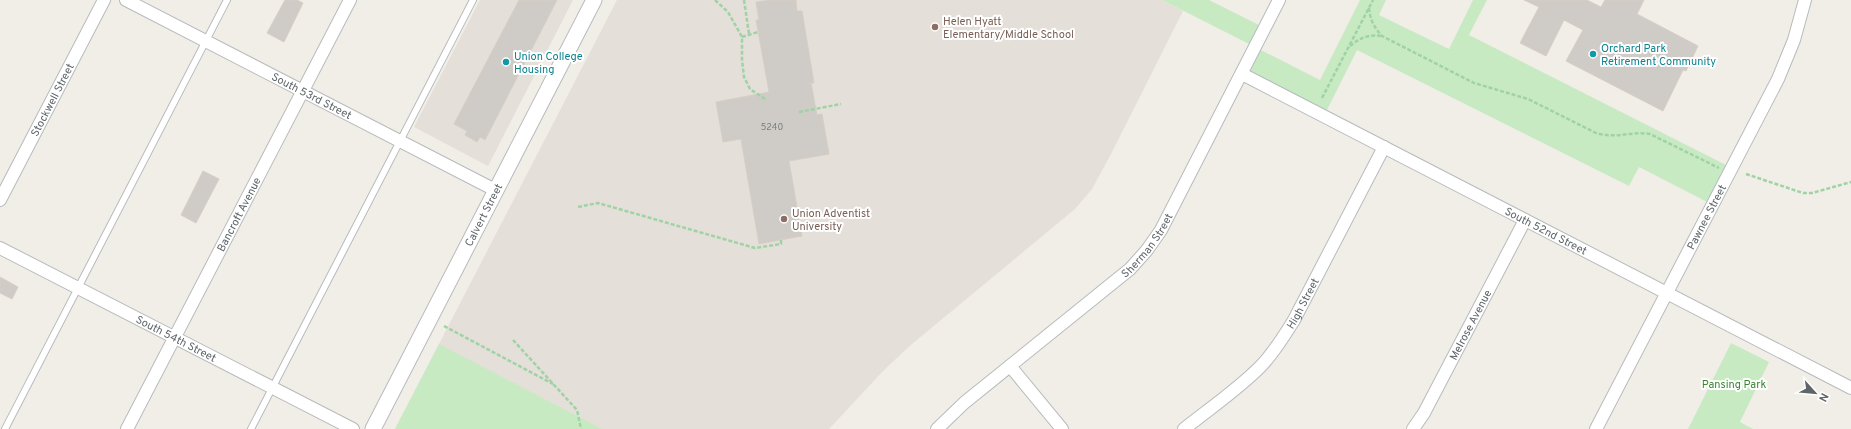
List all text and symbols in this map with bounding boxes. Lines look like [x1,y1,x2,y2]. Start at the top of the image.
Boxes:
place label: Helen Hyatt Elementary/Middle School [943,15,1074,42]
marker: Helen Hyatt Elementary/Middle School [930,22,940,32]
place label: Orchard Park Retirement Community [1601,42,1716,69]
marker: Orchard Park Retirement Community [1588,49,1598,59]
place label: Union College Housing [514,50,583,77]
marker: Union College Housing [501,57,511,67]
street label: Stockwell Street [28,61,78,139]
street label: South 53rd Street [269,70,354,123]
house number: 5240 [761,122,783,133]
street label: Bancroft Avenue [214,175,265,254]
street label: Calvert Street [462,181,506,249]
street label: Pawnee Street [1684,182,1730,252]
street label: South 52nd Street [1502,205,1589,259]
place label: Union Adventist University [792,207,870,234]
street label: Sherman Street [1119,211,1176,281]
marker: Union Adventist University [779,214,789,224]
street label: High Street [1284,276,1323,332]
street label: Melrose Avenue [1447,288,1495,363]
street label: South 54th Street [133,313,218,366]
north arrow [1795,373,1835,413]
park label: Pansing Park [1702,378,1766,392]
text: N [1815,390,1831,404]

